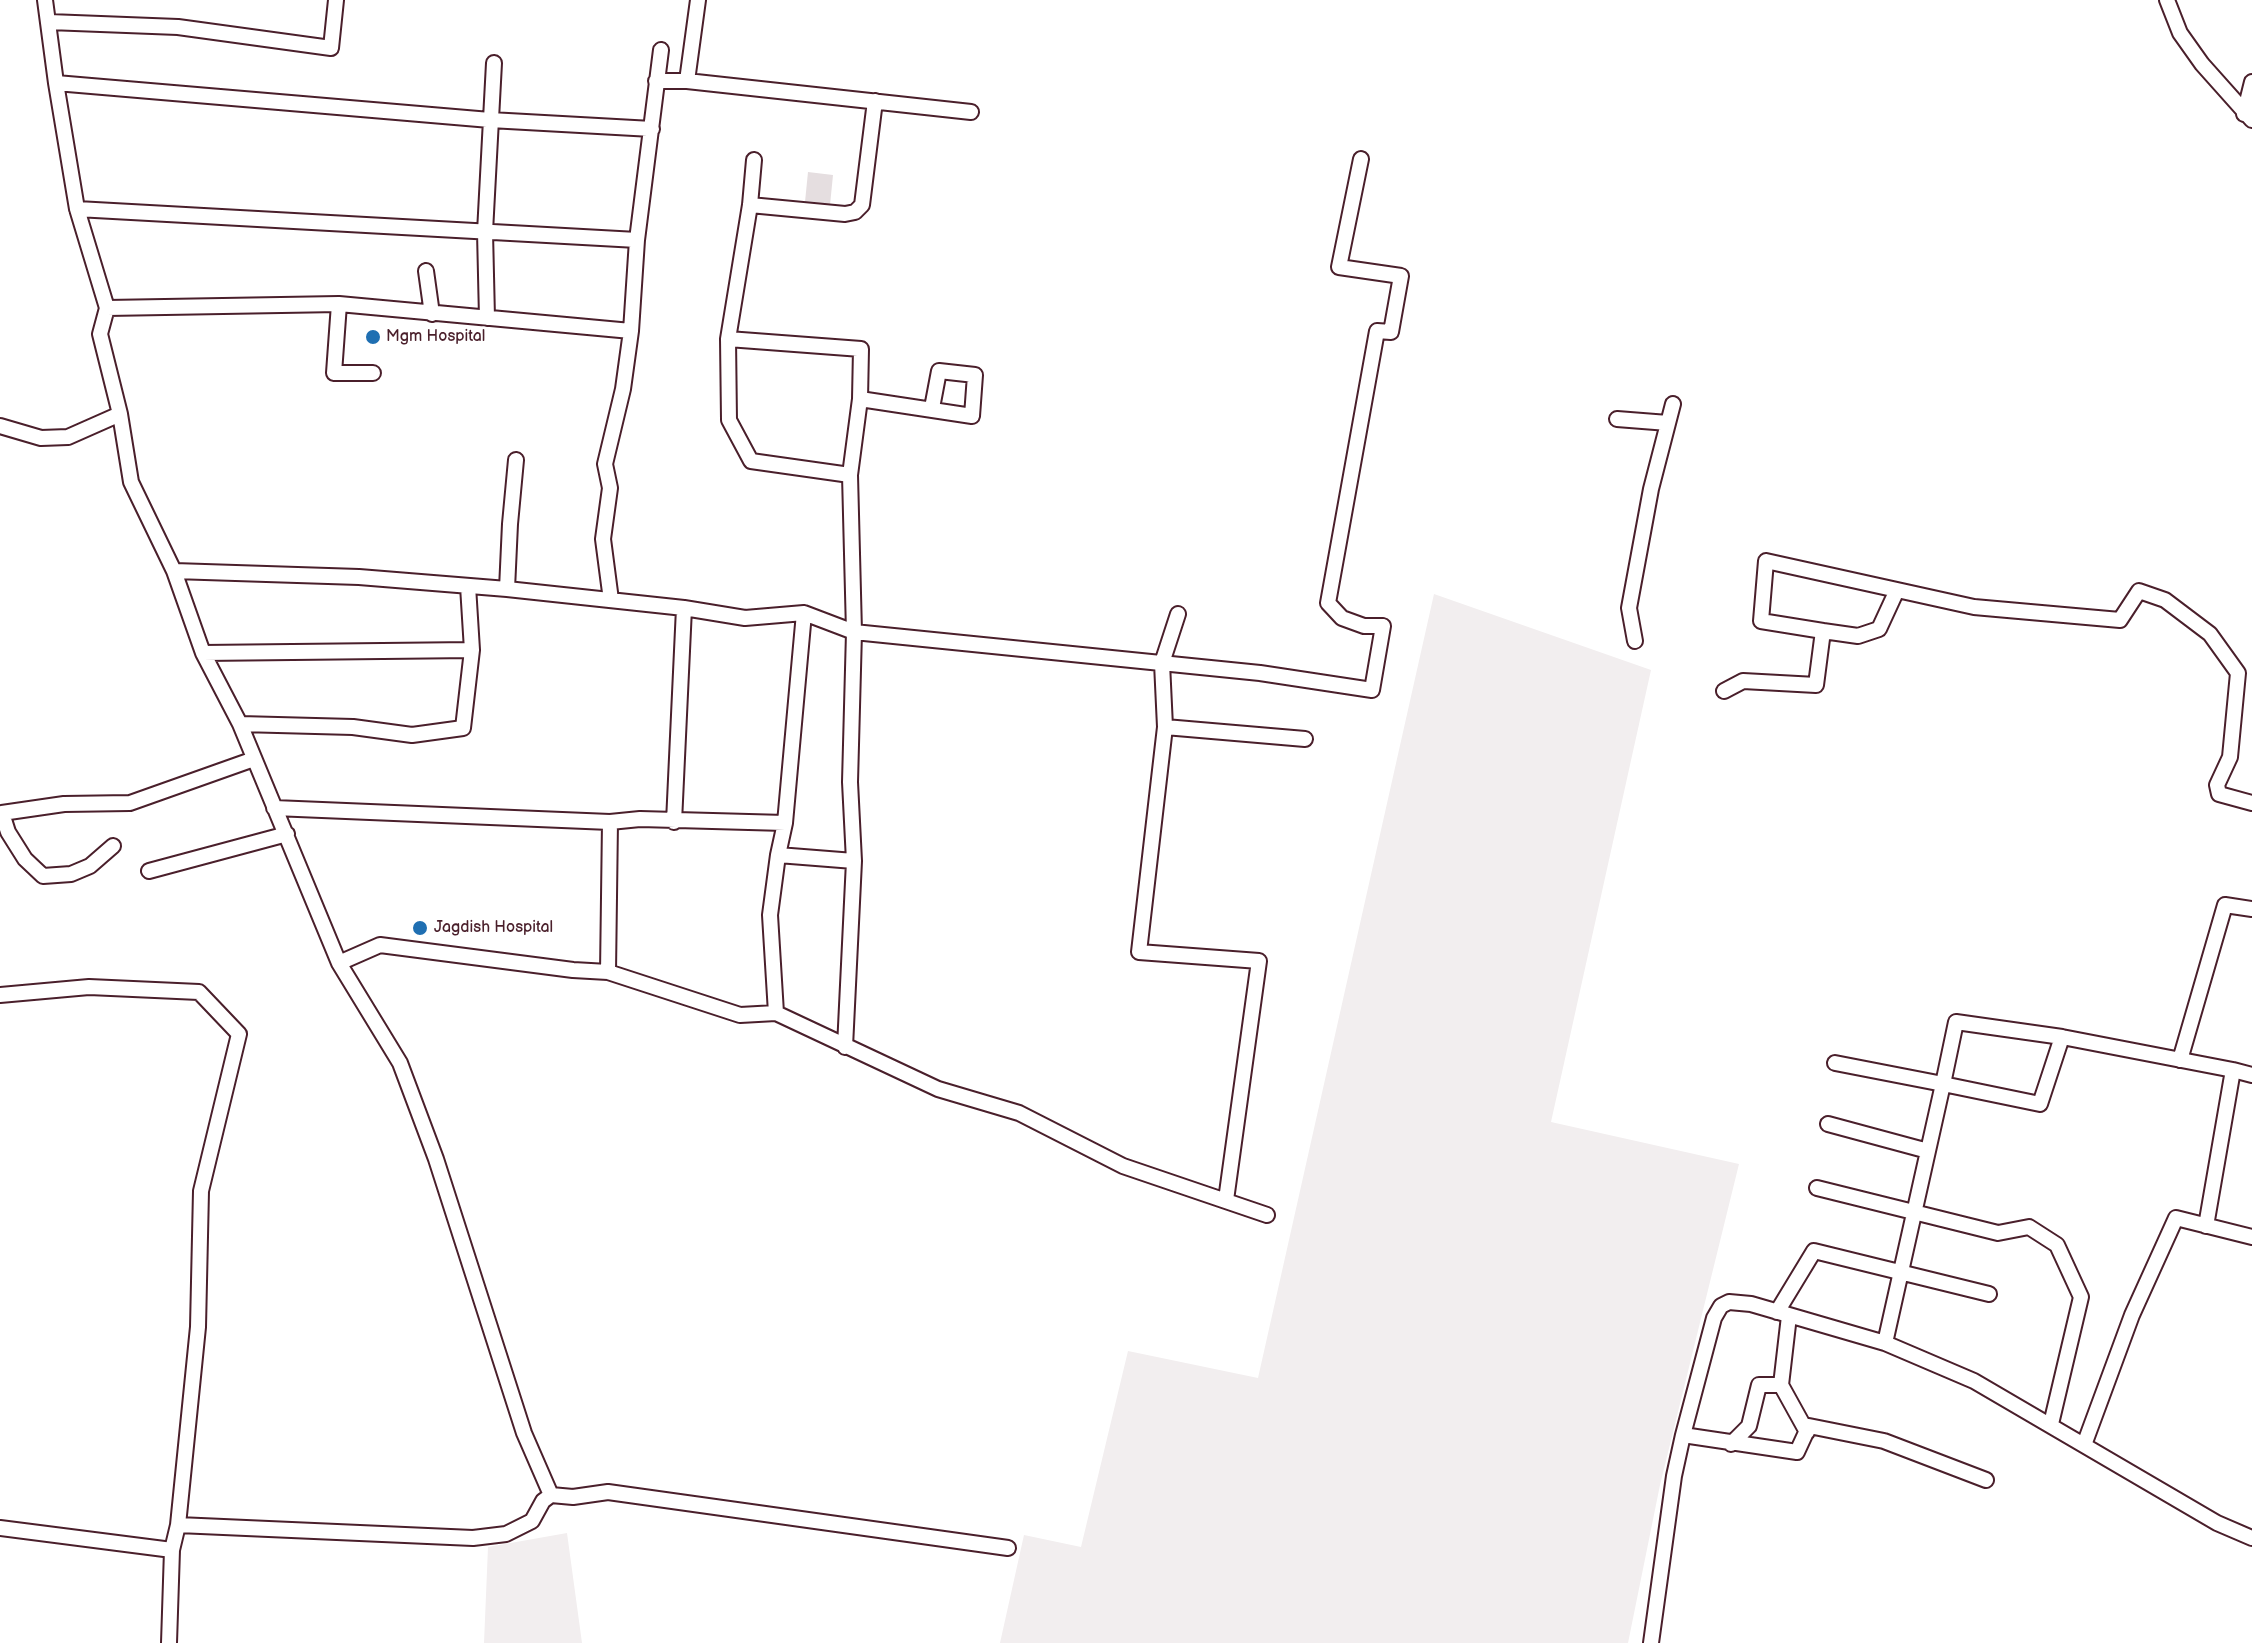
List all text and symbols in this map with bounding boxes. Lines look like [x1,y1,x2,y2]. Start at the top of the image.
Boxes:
place label: Mgm Hospital [386,327,485,347]
marker: Mgm Hospital [364,328,382,346]
place label: Jagdish Hospital [434,918,553,938]
marker: Jagdish Hospital [411,919,429,937]

